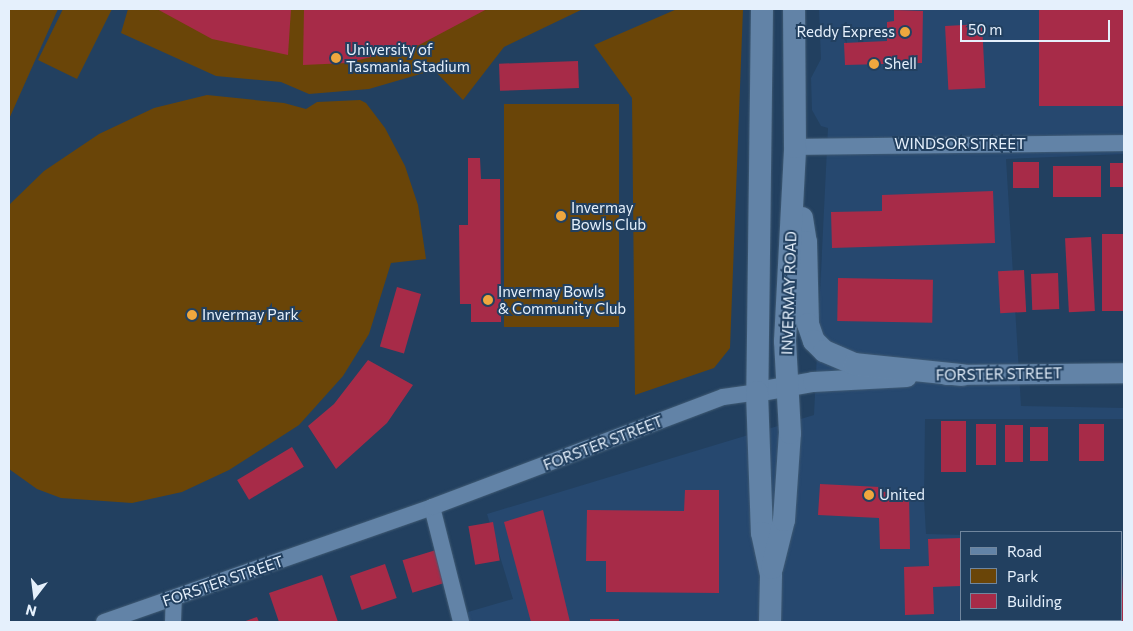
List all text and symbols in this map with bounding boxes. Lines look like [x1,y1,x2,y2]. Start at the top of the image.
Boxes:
scale bar [963,10,1113,42]
text: 50 m [968,20,1002,38]
place label: Reddy Express [797,23,895,41]
marker: Reddy Express [899,26,911,38]
place label: University of Tasmania Stadium [346,40,470,75]
marker: University of Tasmania Stadium [330,52,342,64]
place label: Shell [884,55,917,73]
marker: Shell [868,58,880,70]
street label: WINDSOR STREET [894,135,1026,153]
place label: Invermay Bowls Club [571,198,646,233]
marker: Invermay Bowls Club [555,210,567,222]
street label: INVERMAY ROAD [778,231,800,355]
place label: Invermay Bowls & Community Club [498,282,626,317]
marker: Invermay Bowls & Community Club [482,294,494,306]
place label: Invermay Park [202,306,299,324]
marker: Invermay Park [186,309,198,321]
street label: FORSTER STREET [936,364,1062,384]
street label: FORSTER STREET [541,412,665,474]
place label: United [879,486,925,504]
marker: United [863,489,875,501]
legend [960,531,1123,621]
text: Road [1007,542,1042,560]
street label: FORSTER STREET [160,552,286,610]
text: Park [1007,567,1038,585]
north arrow [10,571,60,621]
text: Building [1007,592,1062,610]
text: N [24,601,38,621]

